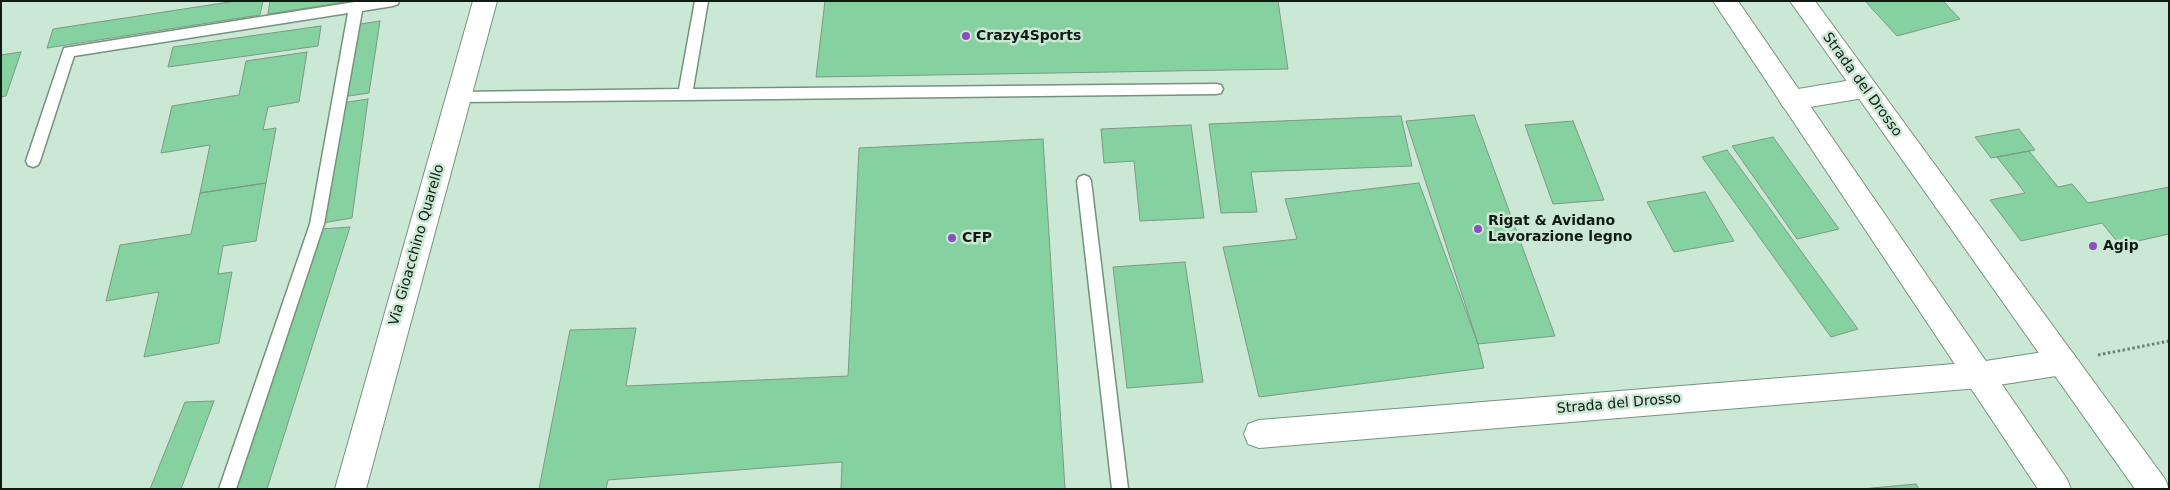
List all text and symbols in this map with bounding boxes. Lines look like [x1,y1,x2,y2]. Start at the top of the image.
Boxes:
place label: Crazy4Sports [976,28,1081,44]
marker: Crazy4Sports [960,30,972,42]
street label: Strada del Drosso [1819,30,1905,140]
street label: Via Gioacchino Quarello [386,162,448,328]
place label: Rigat & Avidano Lavorazione legno [1488,213,1632,246]
marker: Rigat & Avidano Lavorazione legno [1472,223,1484,235]
place label: CFP [962,230,992,246]
marker: CFP [946,232,958,244]
place label: Agip [2103,238,2139,254]
marker: Agip [2087,240,2099,252]
street label: Strada del Drosso [1556,390,1682,418]

